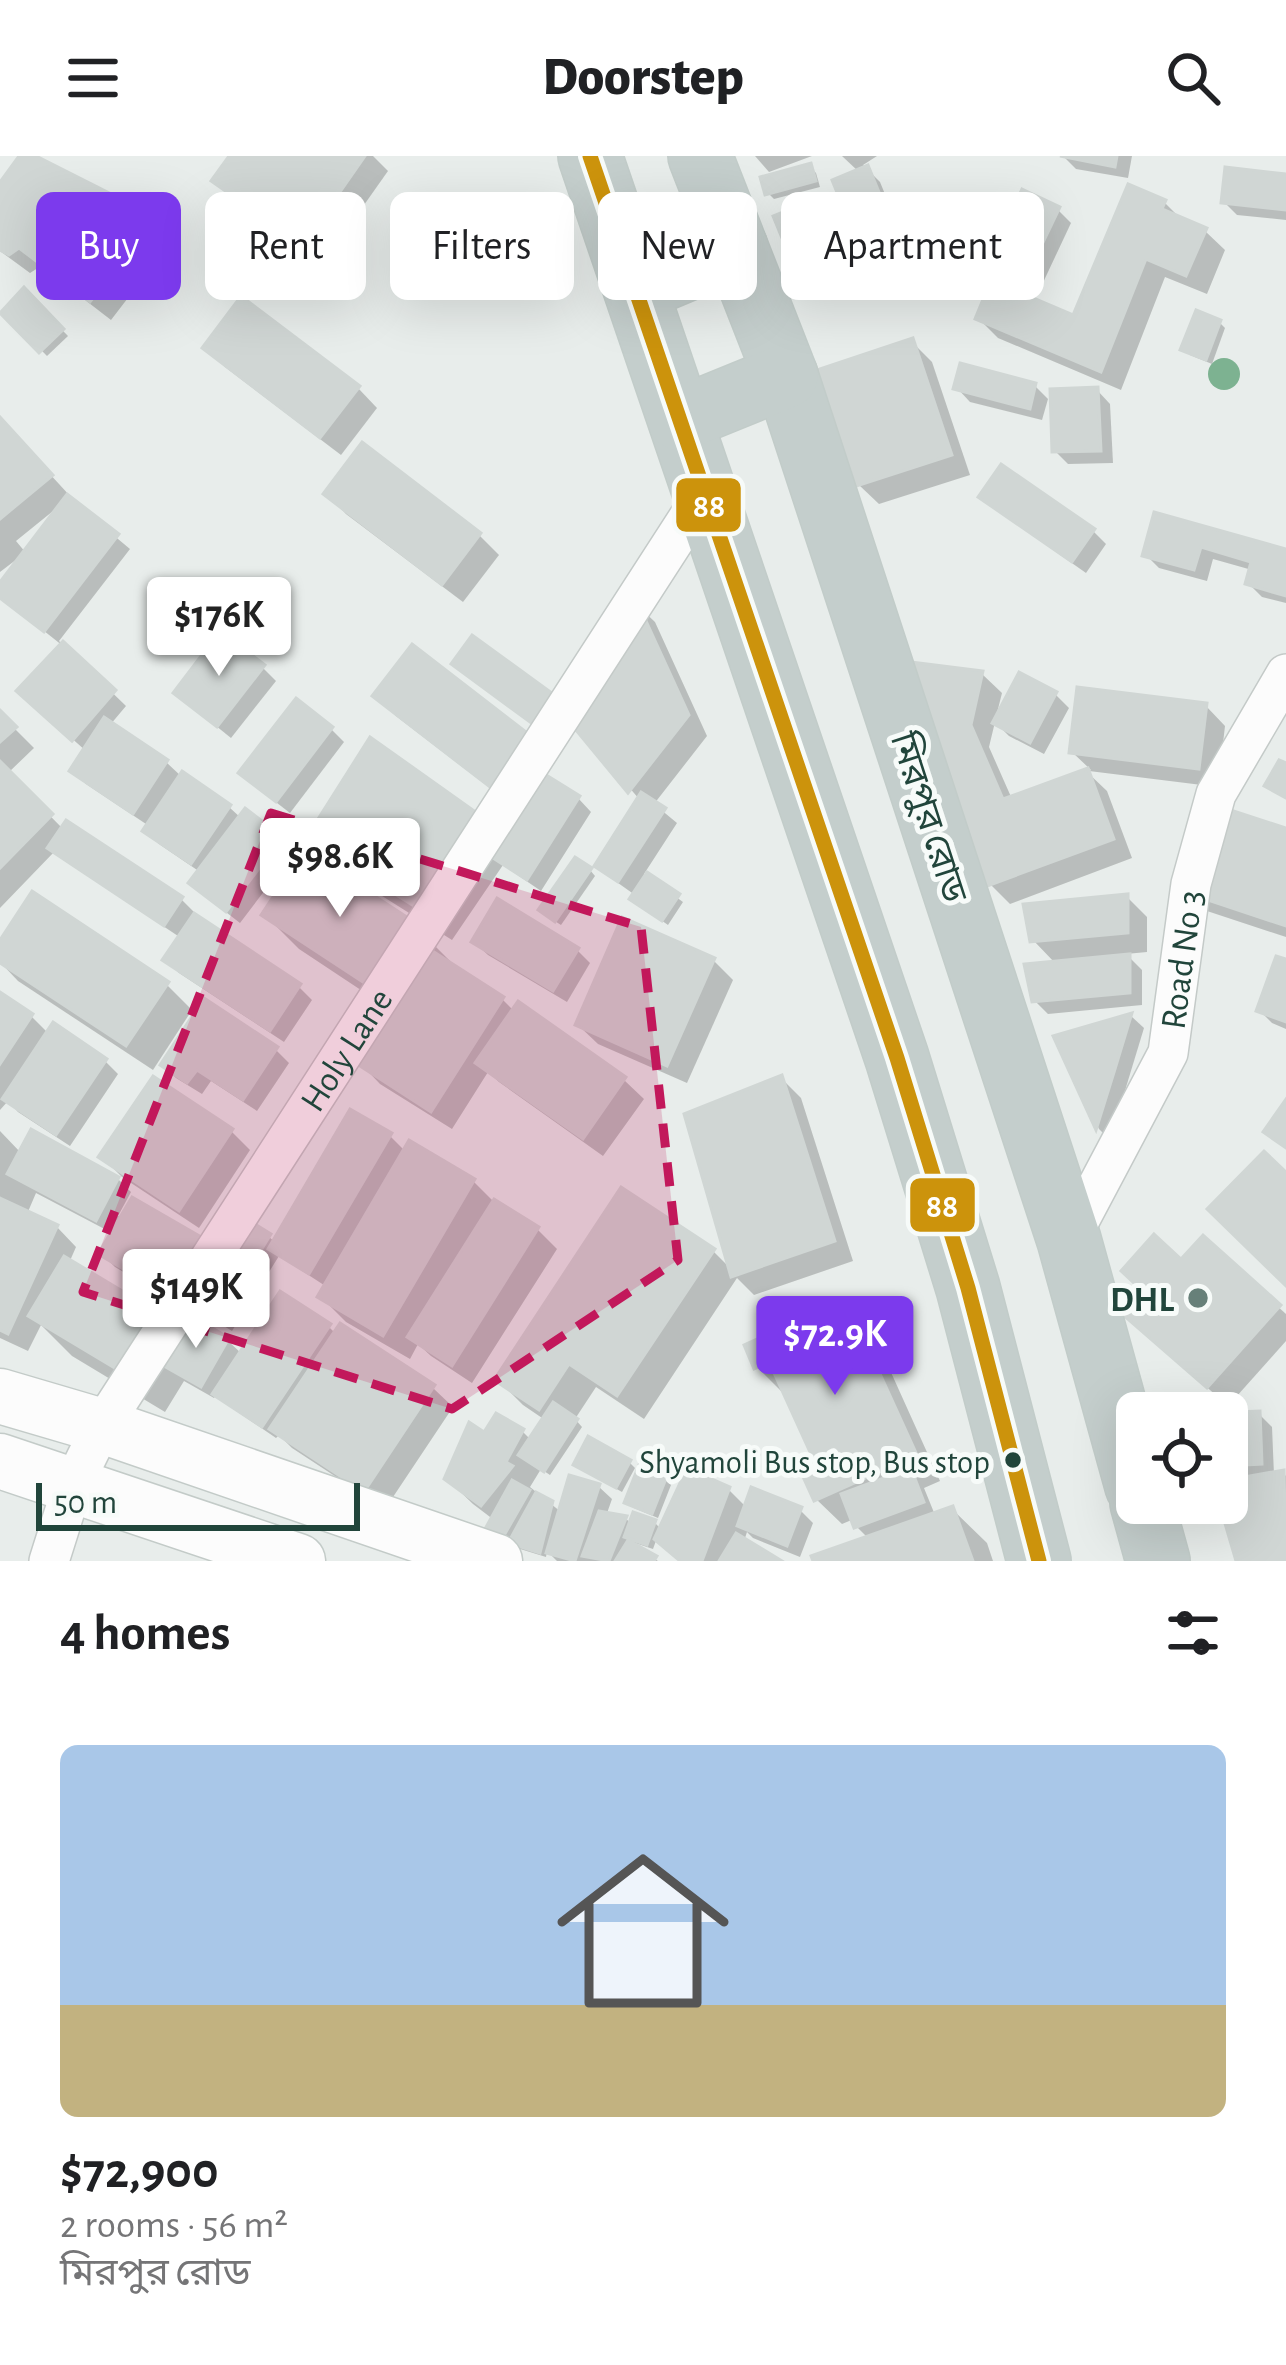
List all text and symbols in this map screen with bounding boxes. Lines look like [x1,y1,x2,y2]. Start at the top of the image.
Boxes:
icon: menu [60,45,126,111]
icon: search [1160,45,1226,111]
text: Doorstep [542,51,744,105]
chip: Buy [36,192,181,300]
chip: Rent [205,192,366,300]
chip: Filters [390,192,574,300]
chip: New [598,192,757,300]
chip: Apartment [781,192,1044,300]
line badge: 88 [674,476,743,534]
text: 88 [693,491,725,524]
pin: $176K [135,577,303,679]
text: $176K [174,596,264,635]
street label: মিরপুর রোড [882,726,977,908]
pin: $98.6K [242,818,438,920]
text: $98.6K [287,837,393,876]
street label: Road No 3 [1155,888,1210,1031]
street label: Holy Lane [294,982,400,1118]
line badge: 88 [908,1176,977,1234]
text: 88 [926,1191,958,1224]
pin: $149K [112,1249,280,1351]
text: $149K [150,1268,242,1307]
place label: DHL [1110,1282,1174,1318]
marker: DHL [1185,1285,1211,1311]
pin: $72.9K [737,1296,933,1398]
text: $72.9K [783,1315,887,1354]
map controls [1116,1392,1248,1524]
button: locate [1116,1392,1248,1524]
place label: Shyamoli Bus stop, Bus stop [639,1447,990,1480]
marker: Shyamoli Bus stop, Bus stop [1002,1449,1024,1471]
scale bar [36,1477,360,1530]
text: 50 m [54,1487,117,1520]
icon: filters [1160,1600,1226,1666]
text: 4 homes [60,1608,230,1659]
icon: home [535,1823,751,2039]
text: $72,900 [60,2146,218,2197]
text: 2 rooms · 56 m² [60,2206,288,2245]
text: মিরপুর রোড [60,2254,251,2293]

